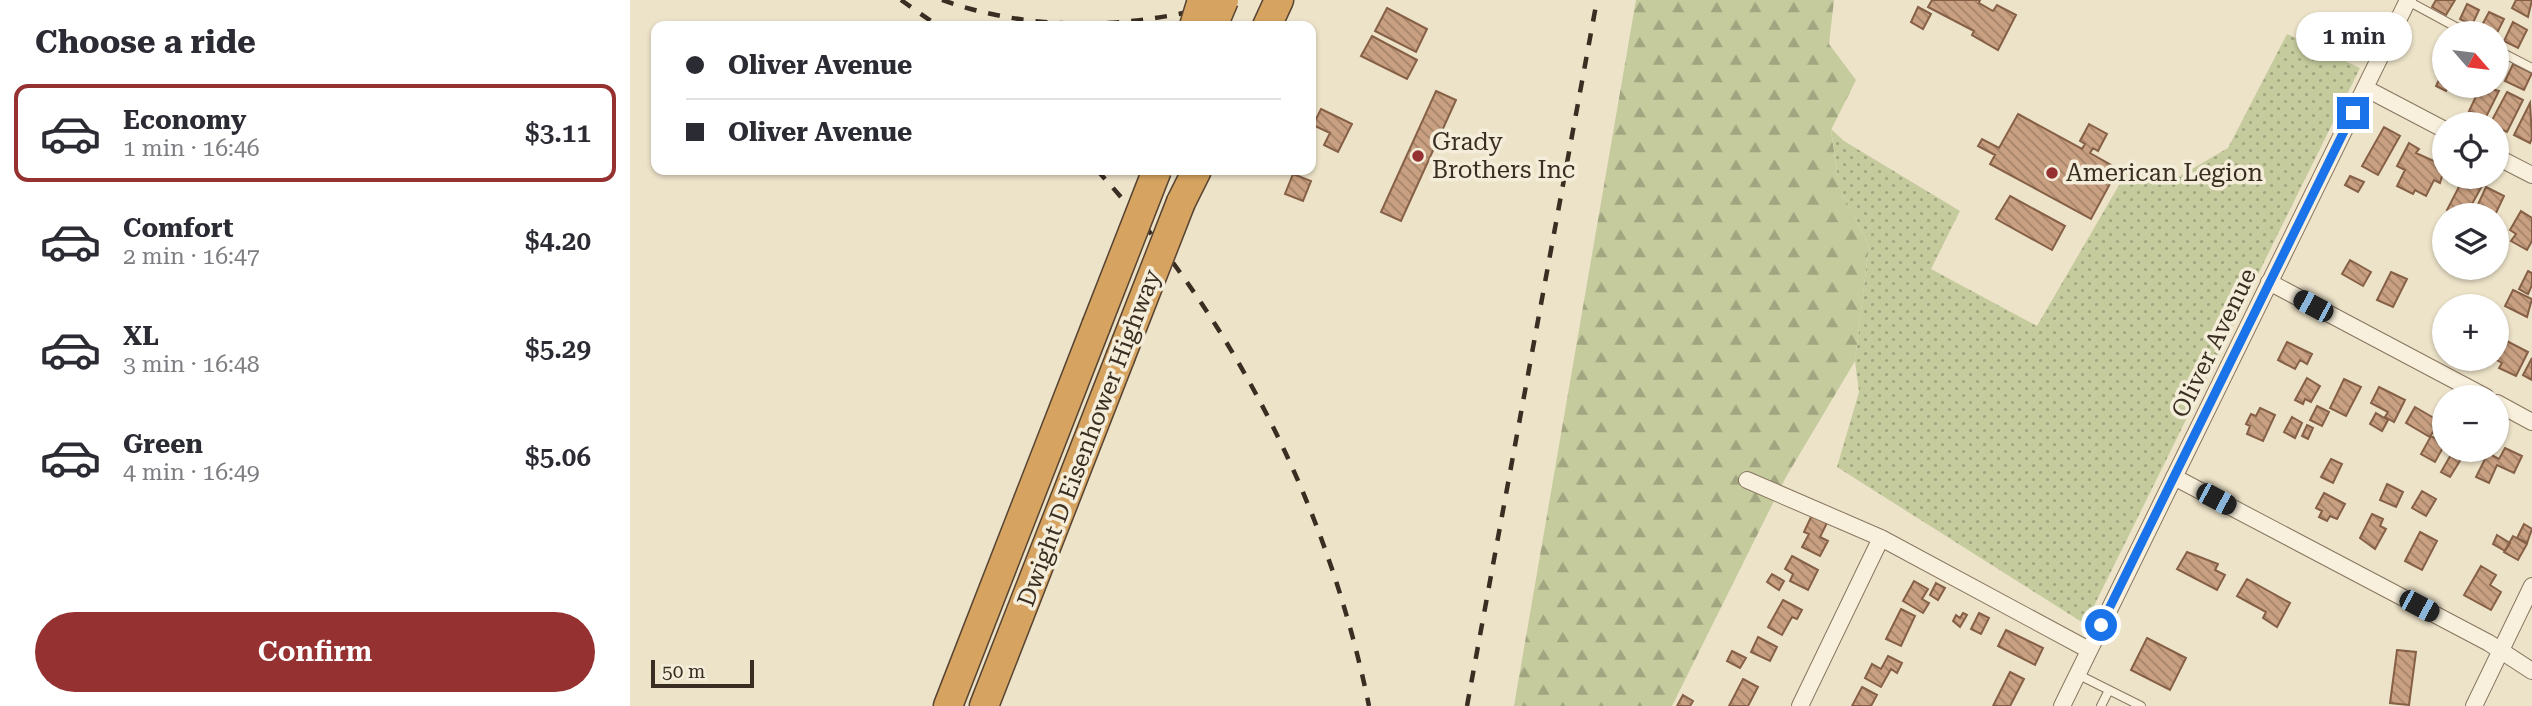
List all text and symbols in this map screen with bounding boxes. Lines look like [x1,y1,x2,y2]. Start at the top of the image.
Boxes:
callout: 1 min [2295,11,2411,60]
north arrow [2432,21,2510,98]
map controls [2432,21,2509,462]
text: Choose a ride [35,23,256,61]
text: 1 min [2322,23,2386,50]
text: Oliver Avenue [728,50,912,80]
route end [2337,97,2369,129]
icon: car [39,102,102,165]
text: Economy [123,105,246,135]
button: locate [2432,112,2509,189]
text: Oliver Avenue [728,117,912,147]
text: $3.11 [525,118,591,148]
place label: Grady Brothers Inc [1432,128,1575,184]
text: 1 min · 16:46 [123,135,260,162]
marker: Grady Brothers Inc [1410,148,1426,164]
place label: American Legion [2066,159,2263,187]
marker: American Legion [2044,165,2060,181]
button: layers [2432,203,2509,280]
icon: car [39,210,102,273]
text: Comfort [123,213,233,243]
text: $4.20 [525,226,591,256]
text: 2 min · 16:47 [123,243,260,270]
street label: Oliver Avenue [2166,264,2262,422]
street label: Dwight D Eisenhower Highway [1012,265,1167,610]
car [2290,287,2337,325]
button: + [2432,294,2509,371]
icon: car [39,318,102,381]
text: XL [123,321,159,351]
text: $5.29 [525,334,591,364]
text: 3 min · 16:48 [123,351,260,378]
button: − [2432,385,2509,462]
icon: car [39,426,102,489]
text: Green [123,429,203,459]
text: $5.06 [525,442,591,472]
text: 4 min · 16:49 [123,459,260,486]
car [2193,480,2240,518]
car [2396,587,2443,625]
route start [2085,609,2117,641]
button: Confirm [35,612,595,692]
scale bar [651,657,754,689]
text: 50 m [662,660,705,683]

